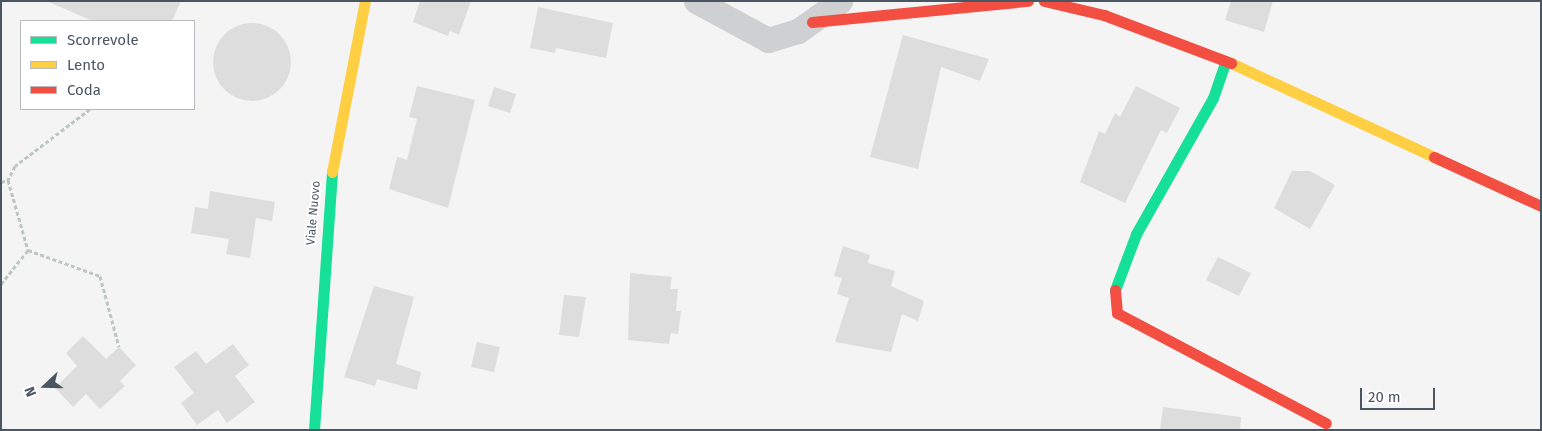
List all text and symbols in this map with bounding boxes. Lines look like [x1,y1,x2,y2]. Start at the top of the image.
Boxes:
legend [20,20,195,110]
text: Scorrevole [67,31,139,49]
text: Lento [67,56,105,74]
text: Coda [67,81,101,99]
street label: Viale Nuovo [304,180,324,246]
north arrow [20,361,70,411]
scale bar [1362,378,1437,410]
text: N [21,384,40,399]
text: 20 m [1368,388,1401,406]

